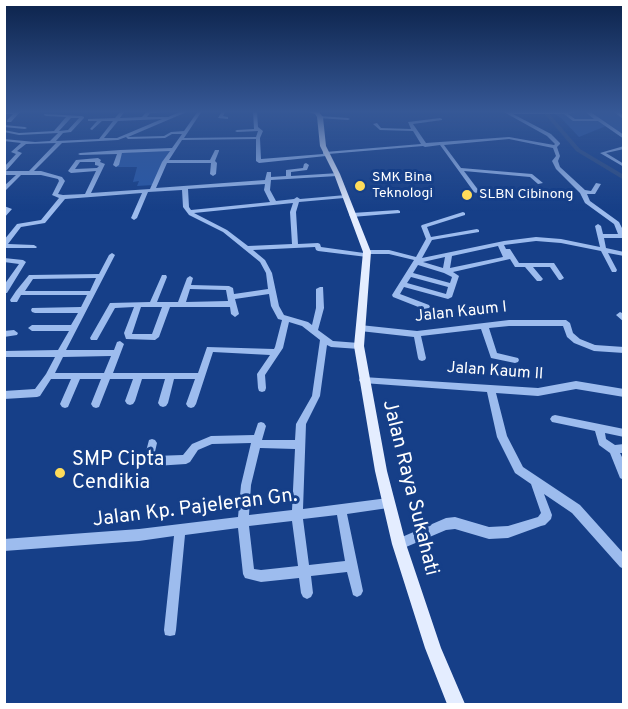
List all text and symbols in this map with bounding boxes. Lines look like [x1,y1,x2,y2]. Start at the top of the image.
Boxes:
place label: SMK Bina Teknologi [372,170,433,202]
marker: SMK Bina Teknologi [353,179,367,193]
place label: SLBN Cibinong [479,187,573,203]
marker: SLBN Cibinong [460,188,474,202]
street label: Jalan Kaum I [414,299,508,327]
street label: Jalan Kaum II [446,359,544,385]
street label: Jalan Raya Sukahati [376,398,442,578]
place label: SMP Cipta Cendikia [72,449,164,496]
marker: SMP Cipta Cendikia [53,466,67,480]
street label: Jalan Kp. Pajeleran Gn. [91,485,299,533]

